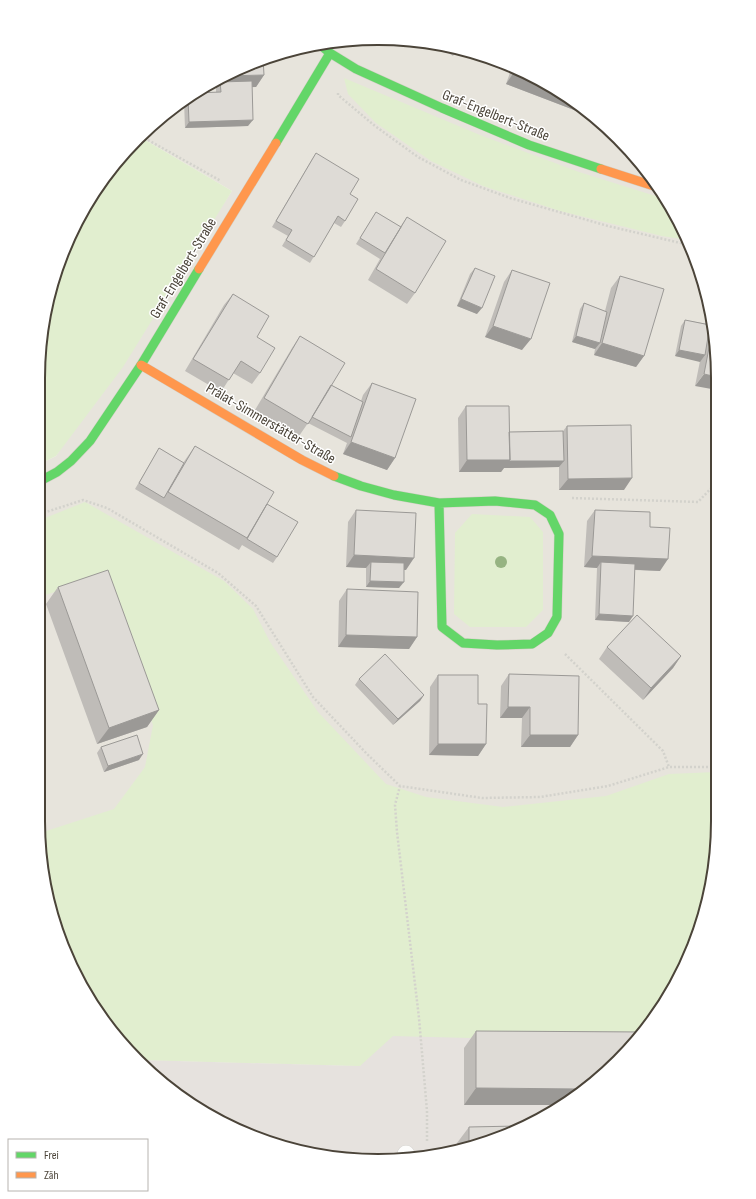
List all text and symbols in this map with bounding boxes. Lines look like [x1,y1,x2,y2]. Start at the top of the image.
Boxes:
street label: Graf-Engelbert-Straße [439,85,552,146]
street label: Graf-Engelbert-Straße [146,214,221,322]
street label: Prälat-Simmerstätter-Straße [202,379,339,468]
legend [8,1139,148,1191]
text: Frei [44,1148,59,1163]
text: Zäh [44,1168,59,1183]

